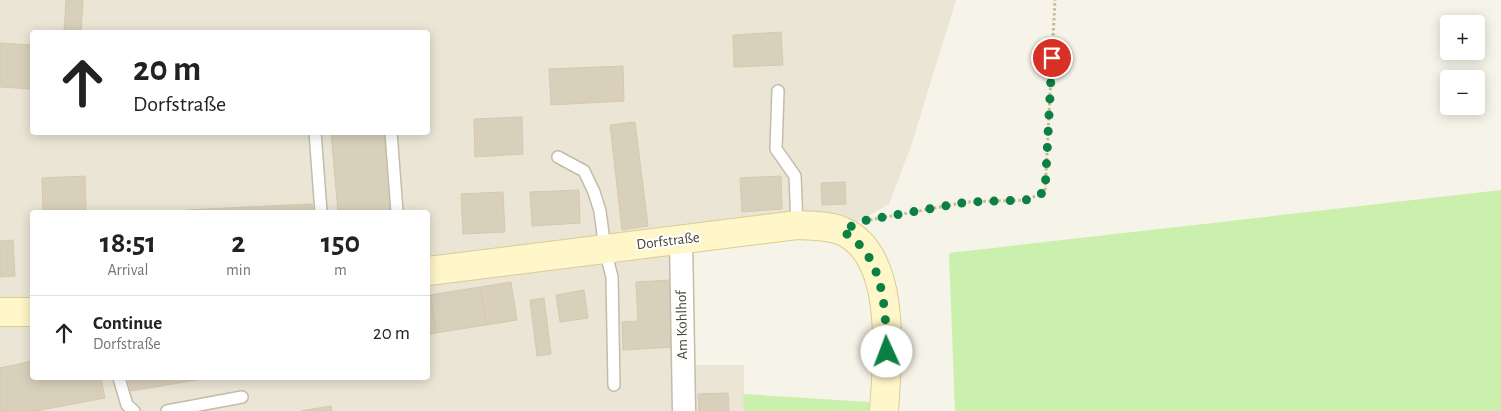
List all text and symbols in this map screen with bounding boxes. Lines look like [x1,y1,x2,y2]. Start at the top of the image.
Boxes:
map controls [1440,15,1485,115]
button: + [1440,15,1485,60]
pin [1031,37,1073,79]
icon: arrive [1038,44,1066,72]
icon: ahead [50,50,115,115]
text: 20 m [133,52,201,87]
button: − [1440,70,1485,115]
text: Dorfstraße [133,93,226,115]
text: 18:51 [100,228,156,258]
text: 2 [231,228,245,258]
text: 150 [321,228,360,258]
street label: Dorfstraße [636,230,701,252]
text: Arrival [107,262,149,278]
text: min [226,262,251,278]
text: m [334,262,347,278]
street label: Am Kohlhof [674,289,690,360]
text: Continue [93,314,162,333]
icon: ahead [50,319,78,347]
text: 20 m [373,324,410,343]
position arrow [860,325,912,377]
text: Dorfstraße [93,336,161,352]

